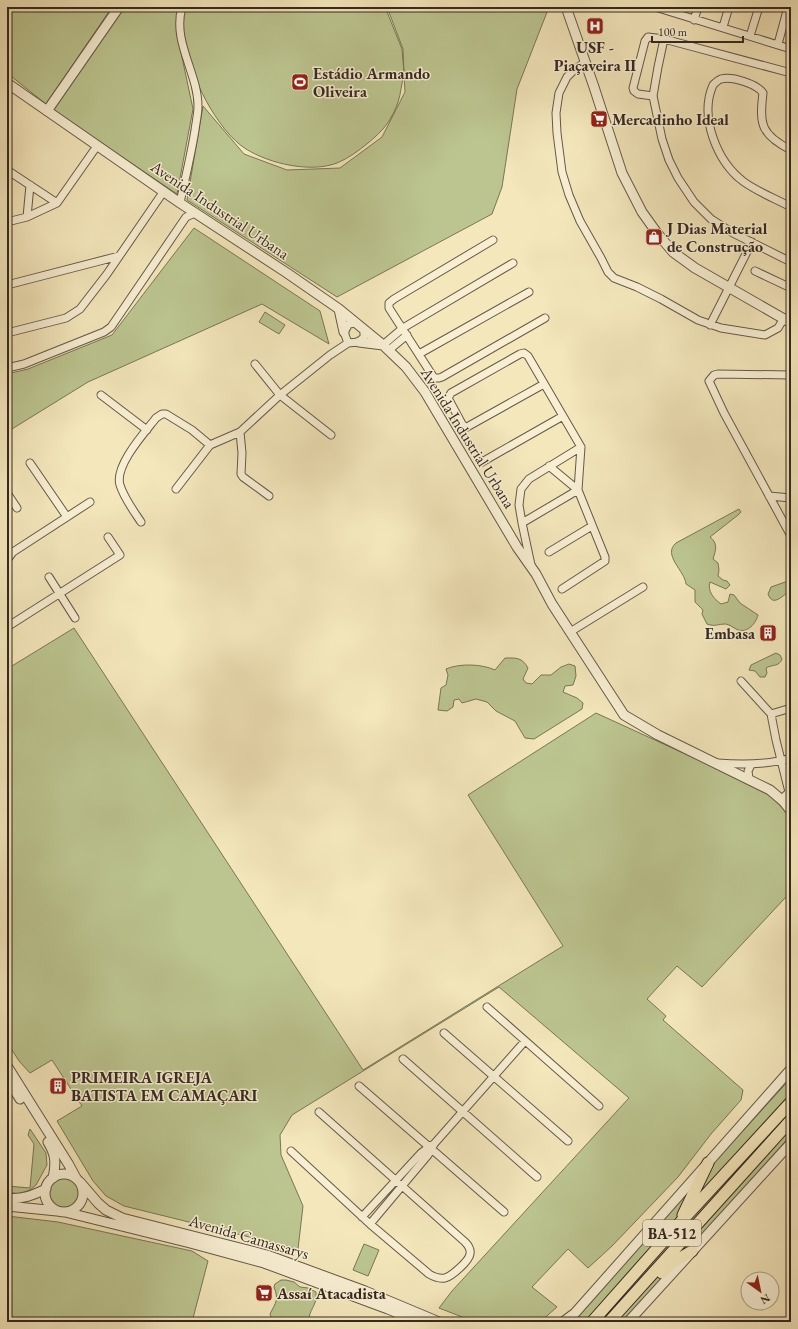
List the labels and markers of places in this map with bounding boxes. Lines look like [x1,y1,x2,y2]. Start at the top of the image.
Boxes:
hospital icon: USF - Piaçaveira II [585,16,605,36]
place label: USF - Piaçaveira II [554,37,636,76]
place label: Estádio Armando Oliveira [313,63,430,102]
sports icon: Estádio Armando Oliveira [290,72,310,92]
supermarket icon: Mercadinho Ideal [589,109,609,129]
place label: Mercadinho Ideal [612,109,729,130]
place label: J Dias Material de Construção [665,218,768,257]
shop icon: J Dias Material de Construção [644,227,664,247]
place label: Embasa [705,623,756,644]
building icon: Embasa [758,623,778,643]
place label: PRIMEIRA IGREJA BATISTA EM CAMAÇARI [71,1067,258,1106]
building icon: PRIMEIRA IGREJA BATISTA EM CAMAÇARI [48,1076,68,1096]
supermarket icon: Assaí Atacadista [254,1283,274,1303]
place label: Assaí Atacadista [276,1283,387,1304]

